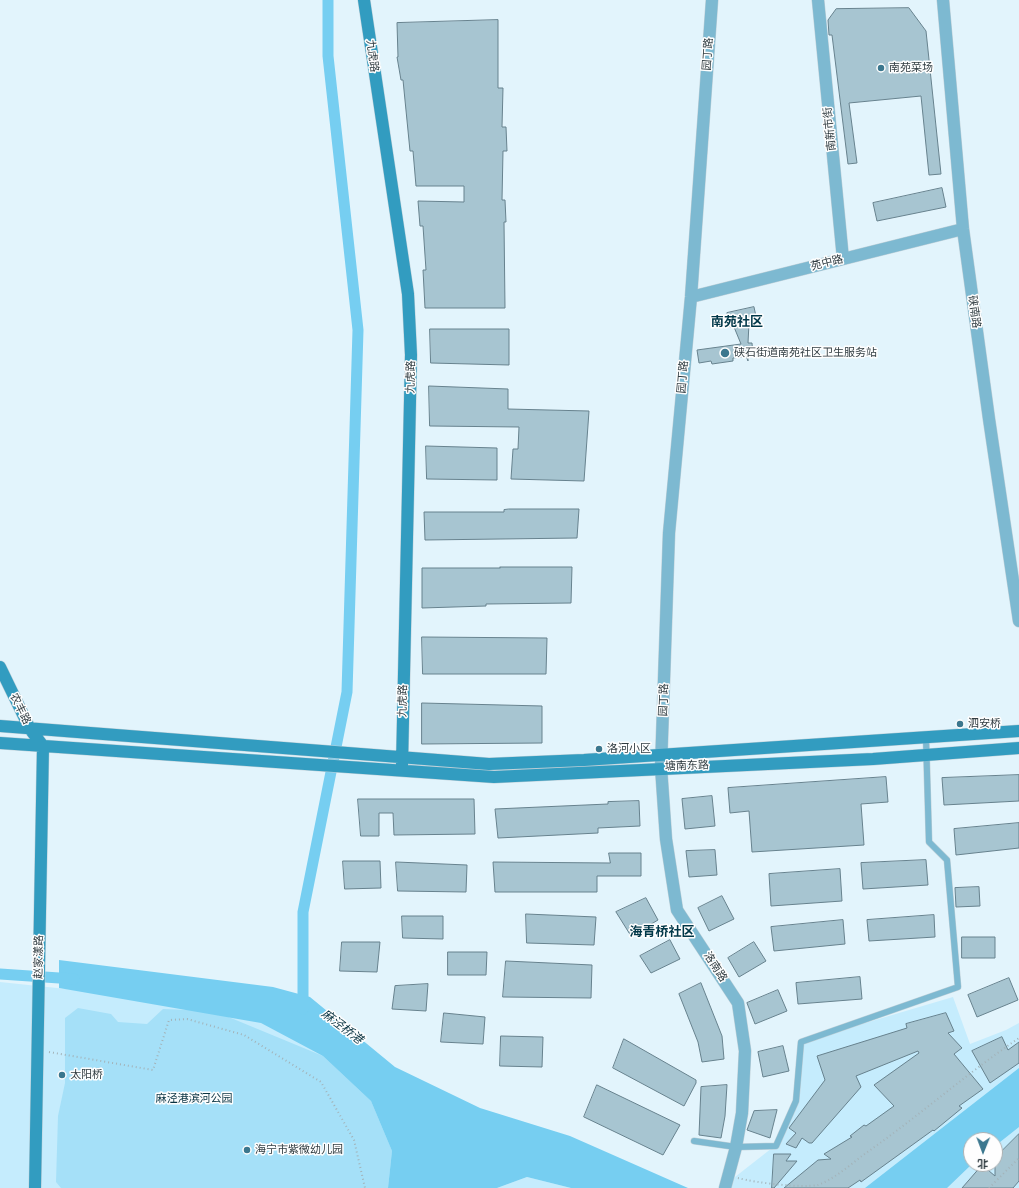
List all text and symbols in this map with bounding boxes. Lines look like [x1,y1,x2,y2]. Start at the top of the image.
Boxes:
street label: 园丁路 [700,37,716,71]
street label: 九虎路 [363,39,381,73]
place label: 南苑菜场 [889,61,933,75]
marker: 南苑菜场 [876,63,886,73]
street label: 南新市街 [821,106,839,152]
street label: 苑中路 [809,253,845,273]
street label: 硖南路 [965,295,983,329]
district label: 南苑社区 [711,314,763,330]
place label: 硖石街道南苑社区卫生服务站 [734,346,877,360]
marker: 硖石街道南苑社区卫生服务站 [719,347,731,359]
street label: 九虎路 [404,360,418,394]
street label: 园丁路 [675,360,691,394]
street label: 园丁路 [657,683,671,717]
street label: 九虎路 [396,684,410,718]
street label: 农丰路 [7,691,33,727]
place label: 泗安桥 [968,717,1001,731]
marker: 泗安桥 [955,719,965,729]
place label: 洛河小区 [607,742,651,756]
marker: 洛河小区 [594,744,604,754]
street label: 塘南东路 [665,759,709,773]
district label: 海青桥社区 [630,924,694,940]
street label: 赵家漾路 [32,935,46,979]
street label: 洛南路 [700,950,730,984]
water label: 麻泾桥港 [318,1007,366,1047]
place label: 太阳桥 [70,1068,103,1082]
marker: 太阳桥 [57,1070,67,1080]
park label: 麻泾港滨河公园 [156,1092,232,1106]
north arrow [963,1132,1003,1172]
place label: 海宁市紫微幼儿园 [255,1143,343,1157]
marker: 海宁市紫微幼儿园 [242,1145,252,1155]
text: 北 [977,1157,988,1170]

